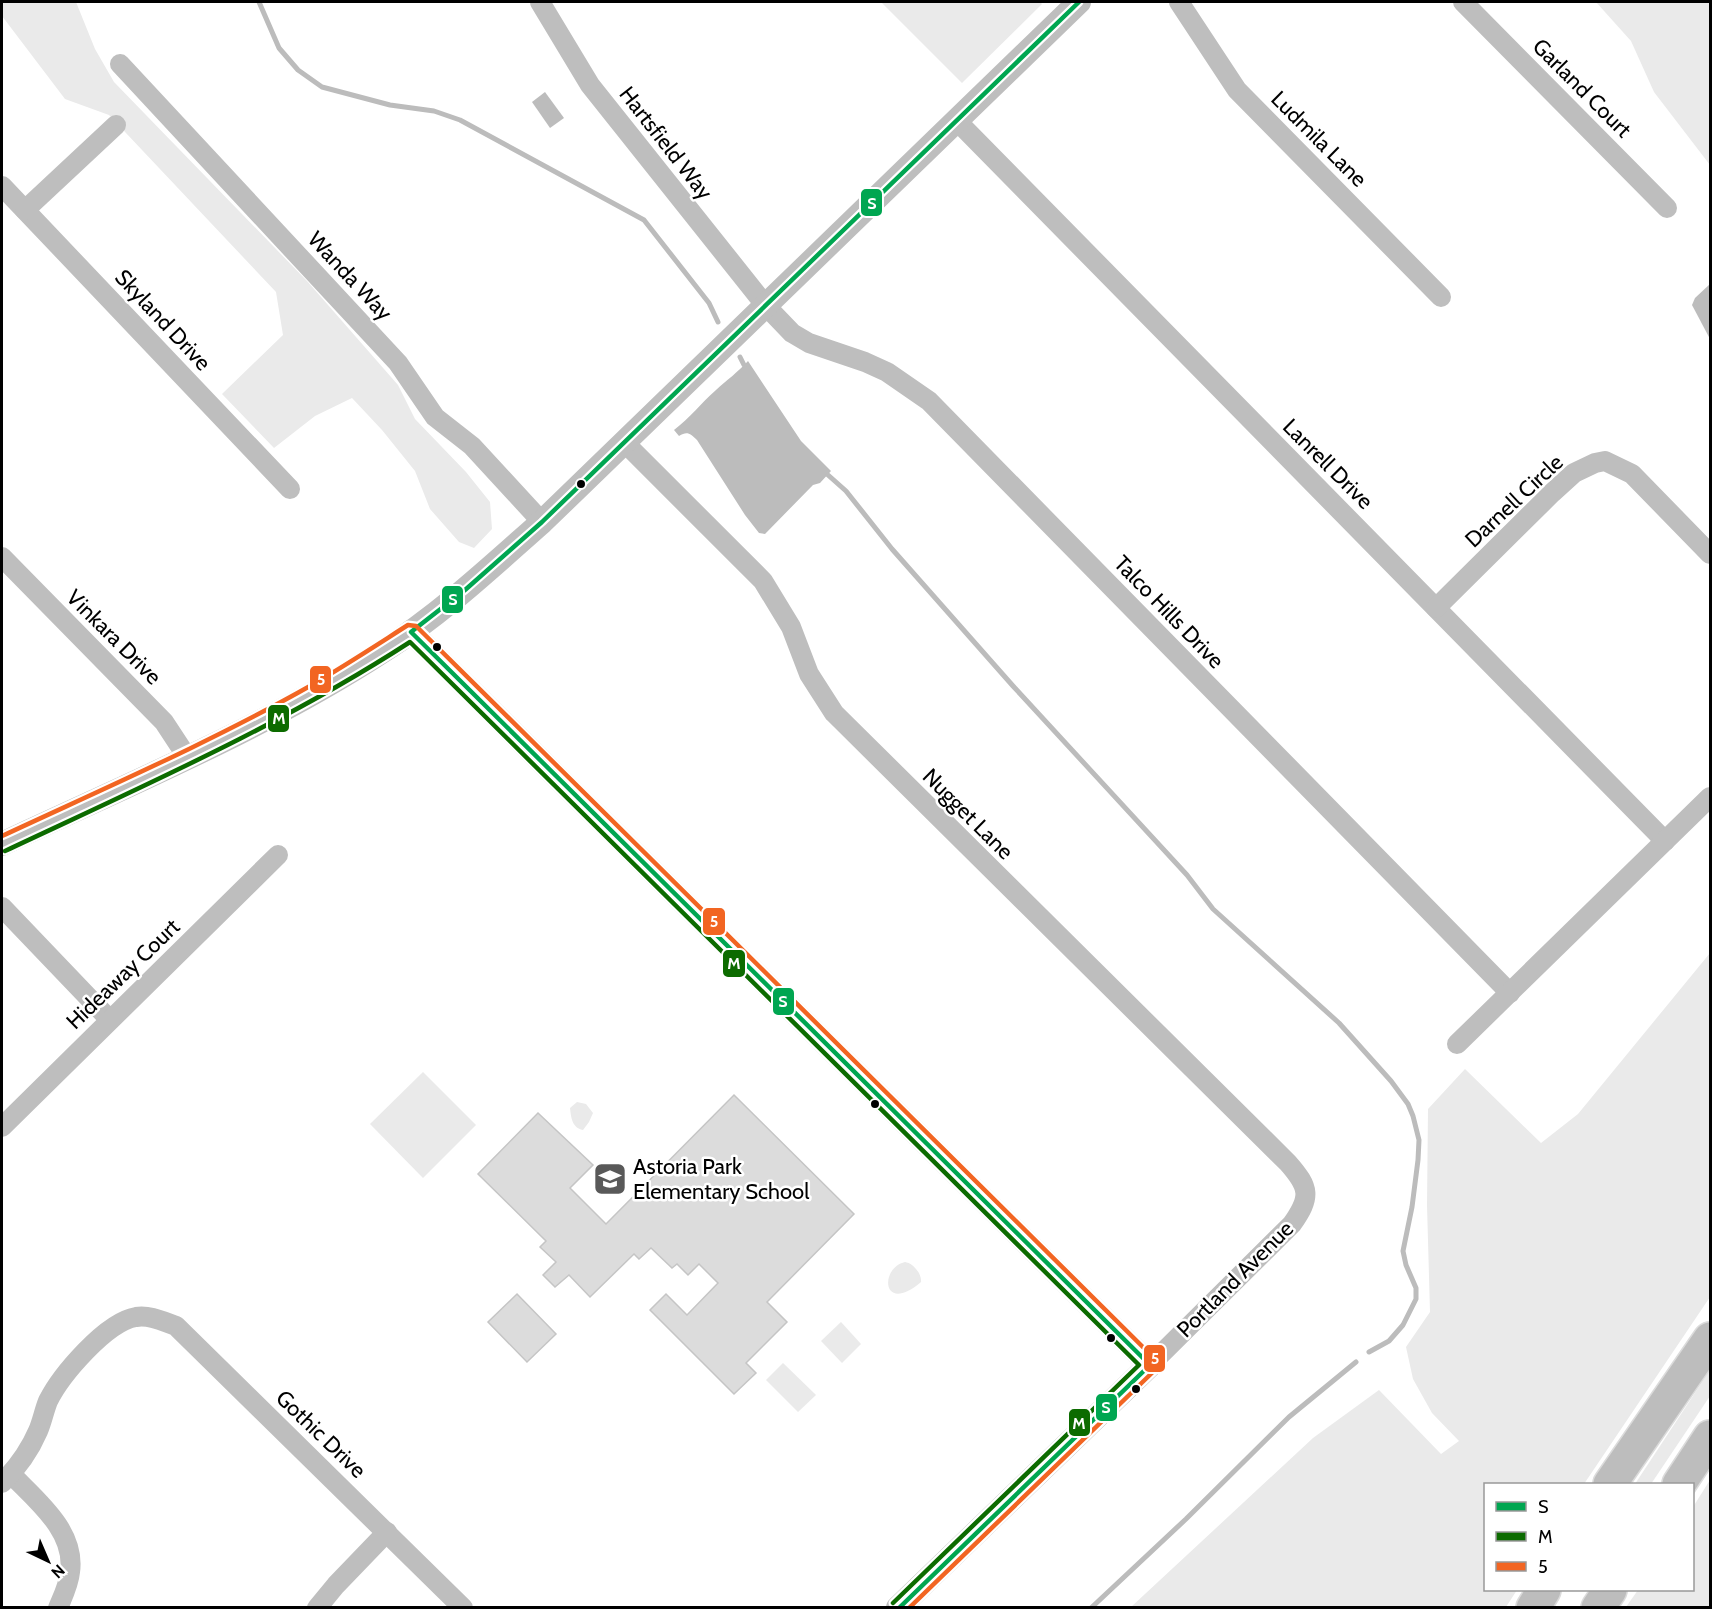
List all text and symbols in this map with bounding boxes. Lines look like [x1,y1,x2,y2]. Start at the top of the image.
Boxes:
street label: Garland Court [1527,33,1637,143]
street label: Hartsfield Way [614,81,718,205]
street label: Ludmila Lane [1265,85,1373,193]
line badge: S [860,188,883,217]
text: S [867,194,877,213]
street label: Wanda Way [302,226,398,326]
street label: Skyland Drive [109,264,217,376]
street label: Lanrell Drive [1277,413,1379,515]
street label: Darnell Circle [1459,449,1569,553]
unlabelled marker [575,478,587,490]
street label: Talco Hills Drive [1108,550,1230,674]
street label: Vinkara Drive [61,584,167,690]
line badge: S [441,585,464,614]
text: S [448,590,458,609]
unlabelled marker [431,641,443,653]
line badge: 5 [309,665,332,694]
text: 5 [317,670,325,689]
line badge: M [267,704,290,733]
text: M [272,709,286,728]
street label: Nugget Lane [917,763,1019,865]
line badge: 5 [702,907,726,936]
text: 5 [710,912,718,931]
street label: Hideaway Court [61,913,186,1035]
line badge: M [722,949,746,978]
text: M [727,954,741,973]
line badge: S [772,987,795,1016]
text: S [778,992,788,1011]
unlabelled marker [869,1098,881,1110]
place label: Astoria Park Elementary School [633,1153,810,1205]
school or university icon: Astoria Park Elementary School [592,1161,628,1197]
street label: Portland Avenue [1171,1215,1299,1343]
unlabelled marker [1105,1332,1117,1344]
line badge: 5 [1143,1344,1166,1373]
text: 5 [1151,1349,1159,1368]
unlabelled marker [1130,1383,1142,1395]
street label: Gothic Drive [270,1384,372,1484]
line badge: S [1095,1393,1118,1422]
text: S [1101,1398,1111,1417]
line badge: M [1068,1408,1091,1437]
text: M [1072,1414,1086,1433]
legend [1484,1483,1694,1591]
text: S [1538,1496,1549,1518]
text: M [1538,1526,1553,1548]
north arrow [18,1531,78,1591]
text: 5 [1538,1556,1548,1578]
text: N [47,1561,69,1582]

